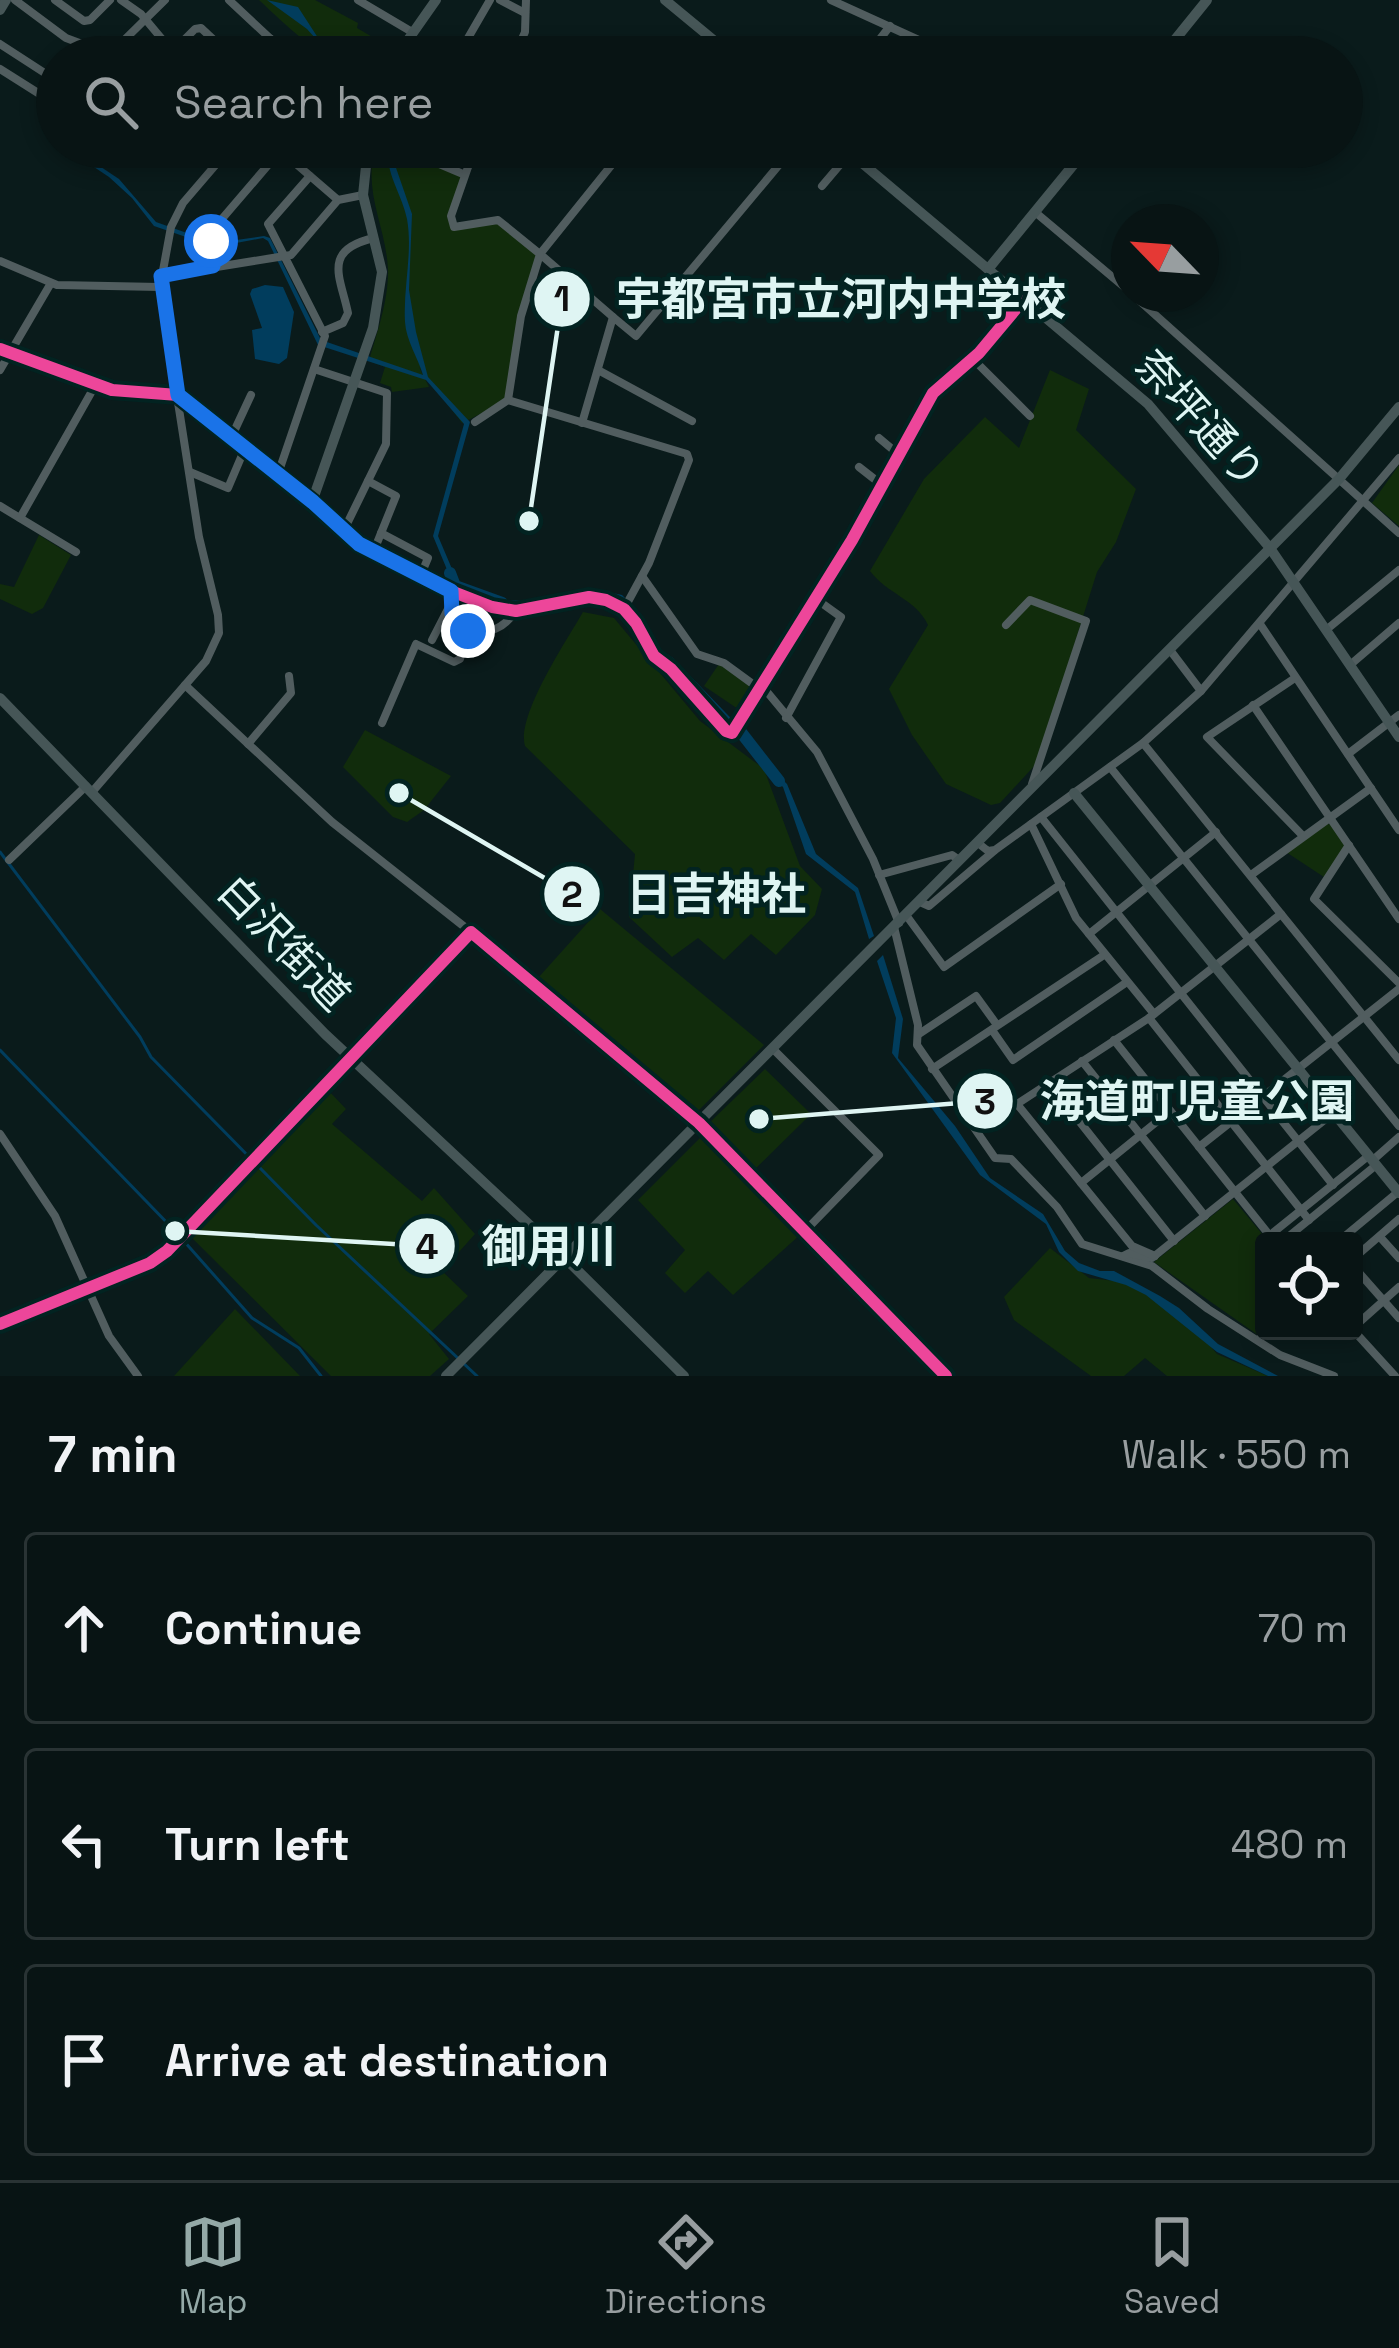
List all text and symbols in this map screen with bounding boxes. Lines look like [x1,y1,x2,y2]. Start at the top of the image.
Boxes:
search box [36,36,1363,168]
icon: search [78,69,144,135]
text: Search here [174,74,433,131]
north arrow [1111,204,1219,312]
route start [184,214,238,268]
callout: 宇都宮市立河内中学校 [532,258,1090,339]
text: 宇都宮市立河内中学校 [616,271,1066,328]
text: 1 [554,276,570,322]
street label: 奈坪通り [1124,339,1276,499]
route end [441,604,495,658]
callout: 日吉神社 [542,853,830,934]
street label: 白沢街道 [207,864,361,1022]
text: 日吉神社 [626,866,806,923]
text: 2 [561,872,583,918]
callout: 海道町児童公園 [955,1061,1378,1142]
text: 海道町児童公園 [1039,1073,1355,1130]
text: 3 [974,1079,996,1125]
callout: 御用川 [397,1206,640,1287]
text: 御用川 [481,1218,617,1275]
text: 4 [416,1224,439,1270]
map controls [1255,1232,1363,1340]
button: locate [1255,1232,1363,1340]
text: 7 min [48,1422,178,1487]
text: Walk · 550 m [1122,1430,1351,1479]
icon: ahead [51,1595,117,1661]
text: Continue [165,1600,362,1657]
text: 70 m [1258,1604,1348,1653]
icon: left [51,1811,117,1877]
text: Turn left [165,1816,350,1873]
text: 480 m [1231,1820,1348,1869]
icon: arrive [51,2027,117,2093]
text: Arrive at destination [165,2032,609,2089]
tab: Map [179,2209,247,2323]
tab: Directions [605,2209,767,2323]
tab: Saved [1124,2209,1220,2323]

